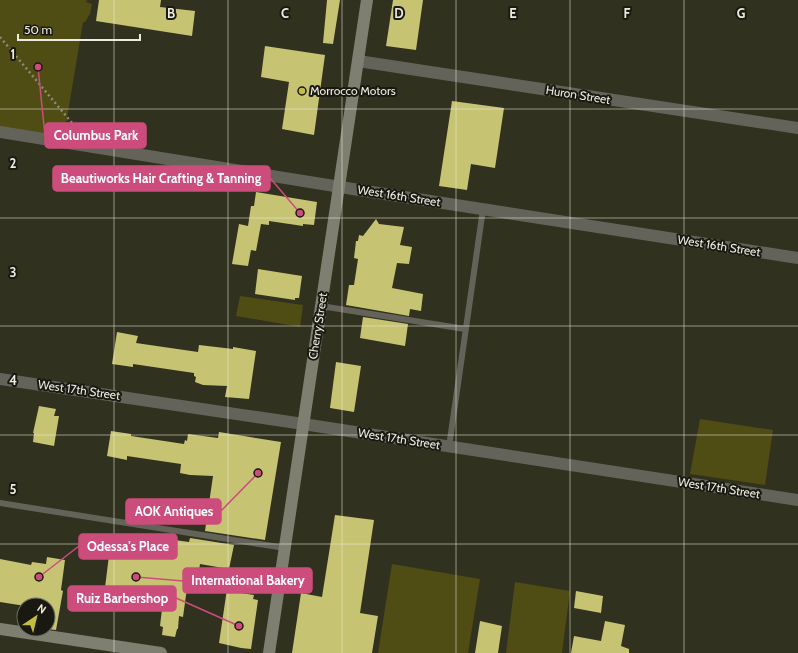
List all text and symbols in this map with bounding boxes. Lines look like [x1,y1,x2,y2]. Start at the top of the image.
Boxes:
text: B [167,5,175,21]
text: C [281,5,289,21]
text: D [394,5,404,21]
text: E [509,5,517,21]
text: F [624,5,631,21]
text: G [737,5,746,21]
scale bar [18,16,140,42]
text: 50 m [24,22,52,37]
text: 1 [11,46,15,62]
street label: Huron Street [545,82,611,107]
place label: Morrocco Motors [310,83,396,98]
marker: Morrocco Motors [297,86,307,96]
callout: Columbus Park [45,123,146,148]
text: Columbus Park [54,127,139,143]
text: 2 [10,155,17,171]
callout: Beautiworks Hair Crafting & Tanning [53,166,270,191]
text: Beautiworks Hair Crafting & Tanning [61,170,262,186]
street label: West 16th Street [357,182,442,209]
street label: West 16th Street [677,232,762,259]
text: 3 [9,264,17,280]
street label: Cherry Street [305,292,330,360]
text: 4 [9,372,17,388]
street label: West 17th Street [37,376,121,403]
street label: West 17th Street [357,425,441,452]
street label: West 17th Street [677,474,761,501]
text: 5 [10,481,17,497]
callout: AOK Antiques [126,499,221,524]
text: AOK Antiques [135,503,214,519]
callout: Odessa's Place [79,534,177,559]
text: Odessa's Place [87,538,169,554]
callout: International Bakery [183,568,312,593]
text: International Bakery [191,572,305,588]
callout: Ruiz Barbershop [68,586,176,611]
text: Ruiz Barbershop [76,590,169,606]
north arrow [16,597,56,637]
text: N [35,601,49,617]

